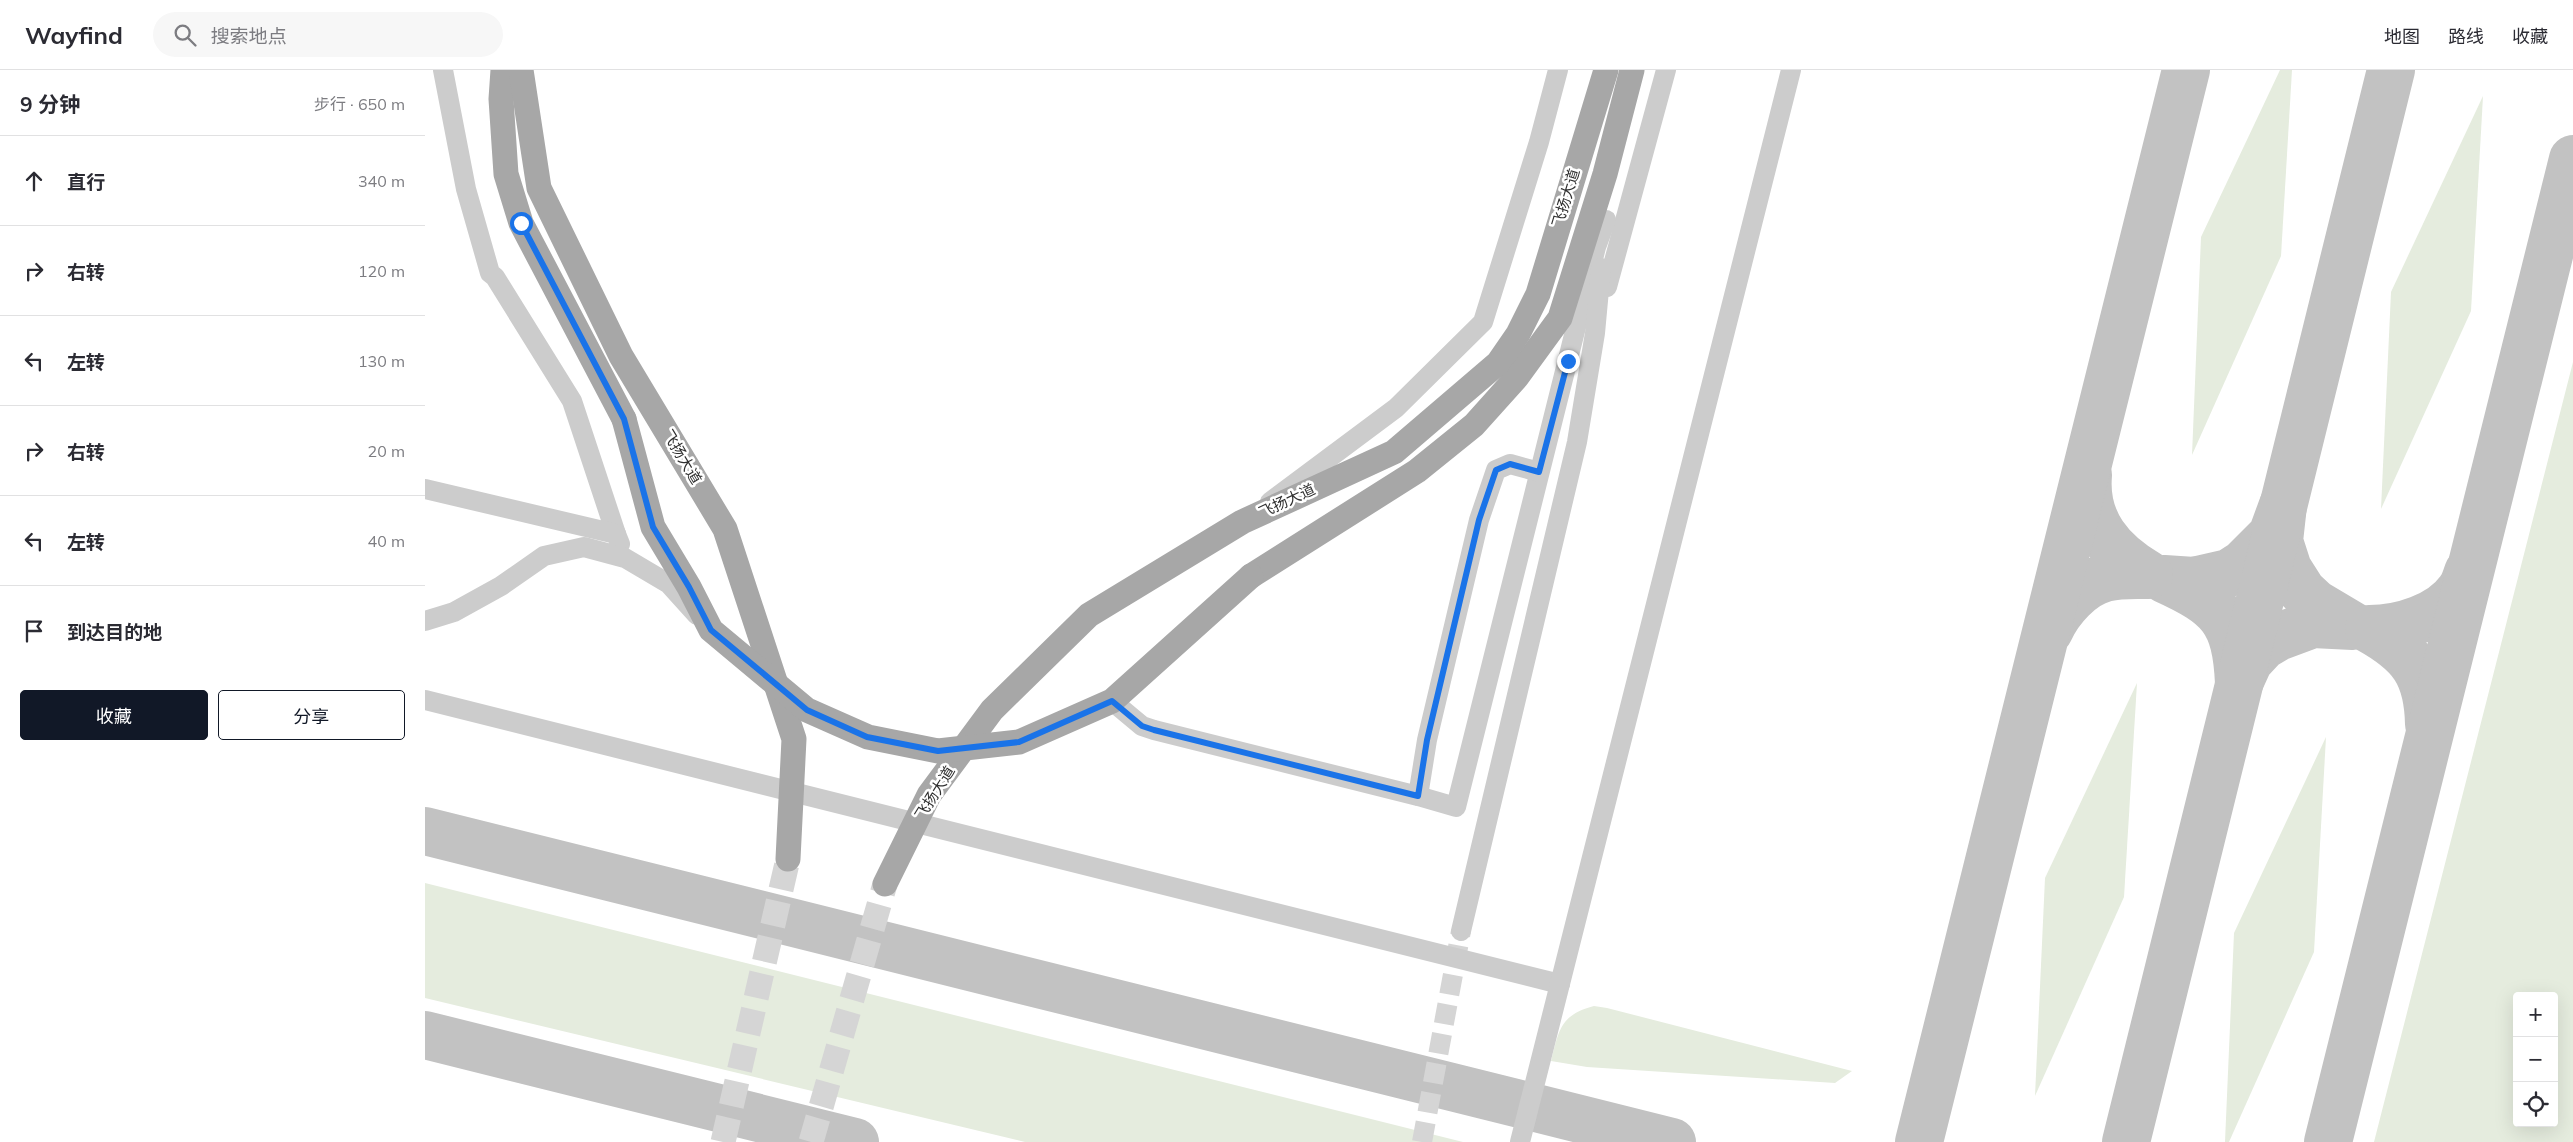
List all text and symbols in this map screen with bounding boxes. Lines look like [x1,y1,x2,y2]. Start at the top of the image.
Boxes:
search box [153,12,503,57]
text: Wayfind [25,20,123,50]
icon: search [171,21,199,49]
text: 搜索地点 [211,24,287,48]
text: 地图 [2384,25,2420,48]
text: 路线 [2448,25,2484,48]
text: 收藏 [2512,25,2548,48]
text: 9 分钟 [20,91,80,117]
text: 步行 · 650 m [314,94,405,114]
street label: 飞扬大道 [1548,166,1583,229]
icon: ahead [20,167,48,195]
text: 直行 [67,170,105,194]
text: 340 m [358,171,405,191]
route start [510,212,533,235]
icon: right [20,257,48,285]
text: 右转 [67,260,105,284]
text: 120 m [358,261,405,281]
icon: left [20,347,48,375]
text: 左转 [67,350,105,374]
route end [1557,350,1580,373]
text: 130 m [358,351,405,371]
street label: 飞扬大道 [659,426,706,487]
icon: right [20,437,48,465]
text: 右转 [67,440,105,464]
text: 20 m [368,441,405,461]
street label: 飞扬大道 [1256,479,1318,522]
icon: left [20,527,48,555]
text: 左转 [67,530,105,554]
text: 40 m [368,531,405,551]
icon: arrive [20,617,48,645]
text: 到达目的地 [67,620,162,644]
button: 收藏 [20,690,208,740]
button: 分享 [218,690,405,740]
street label: 飞扬大道 [911,762,959,823]
map controls [2513,992,2558,1127]
button: + [2513,992,2558,1037]
button: − [2513,1037,2558,1082]
button: locate [2513,1082,2558,1127]

